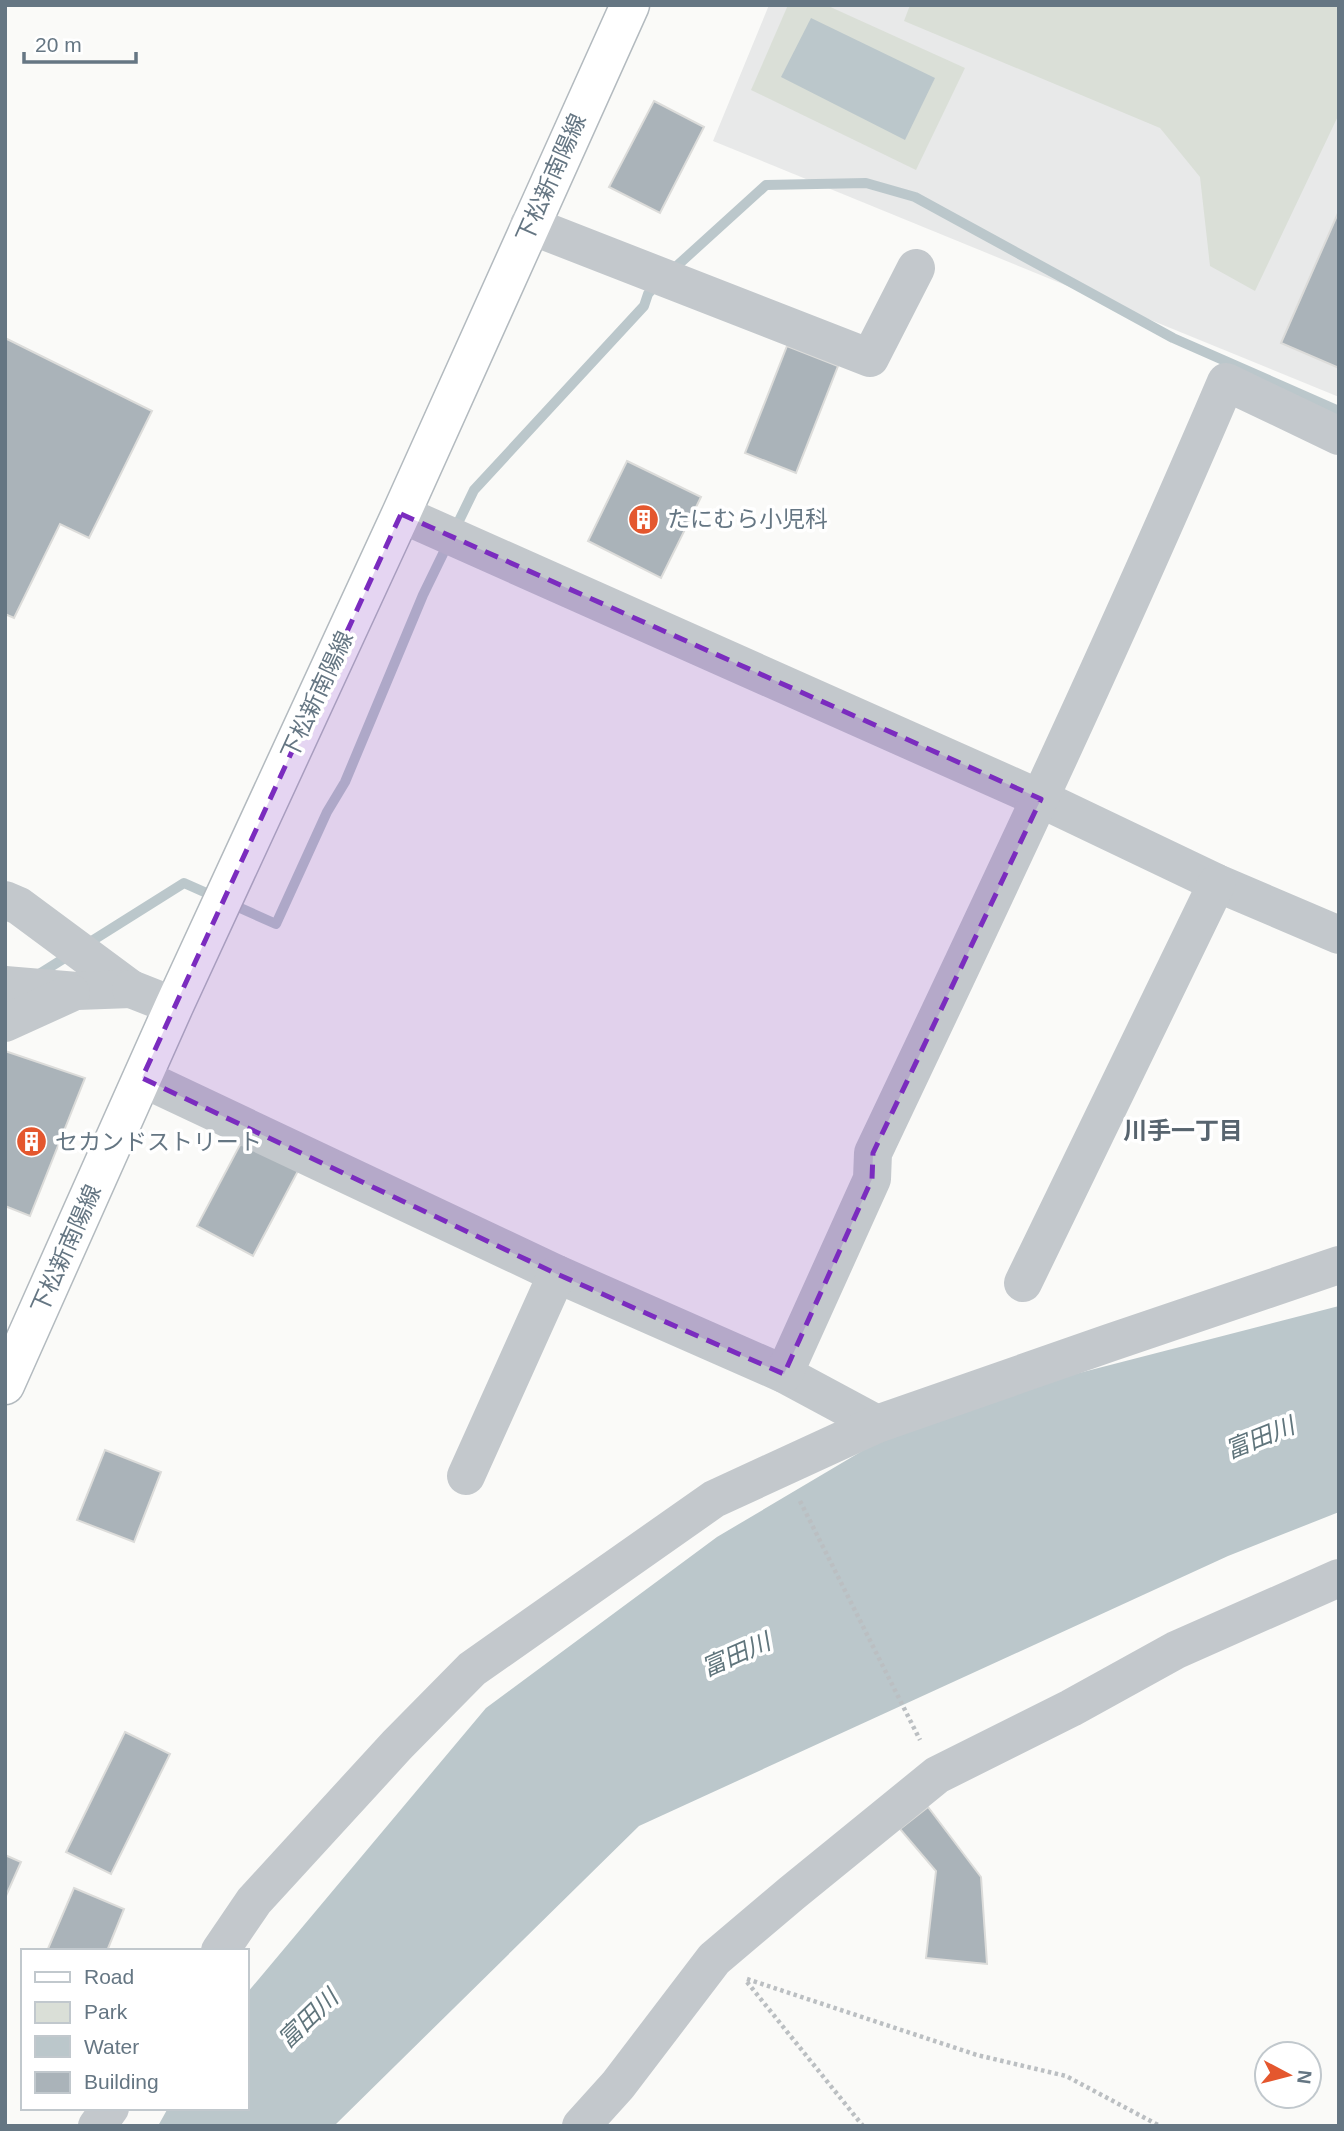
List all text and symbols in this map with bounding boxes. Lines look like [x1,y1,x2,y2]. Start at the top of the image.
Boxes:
scale bar [24,21,136,65]
text: 20 m [35,33,82,56]
street label: 下松新南陽線 [511,110,591,246]
building icon: たにむら小児科 [627,502,661,536]
place label: たにむら小児科 [667,506,828,532]
street label: 下松新南陽線 [276,627,358,763]
district label: 川手一丁目 [1123,1117,1243,1144]
building icon: セカンドストリート [15,1125,49,1159]
place label: セカンドストリート [55,1129,262,1155]
street label: 下松新南陽線 [26,1181,106,1317]
water label: 富田川 [1221,1410,1301,1464]
water label: 富田川 [697,1626,777,1682]
legend [21,1949,248,2110]
text: Road [84,1965,134,1988]
water label: 富田川 [272,1982,345,2053]
text: Park [84,2000,128,2023]
text: Water [84,2035,139,2058]
north arrow [1253,2040,1323,2110]
text: N [1293,2069,1316,2085]
text: Building [84,2070,159,2093]

